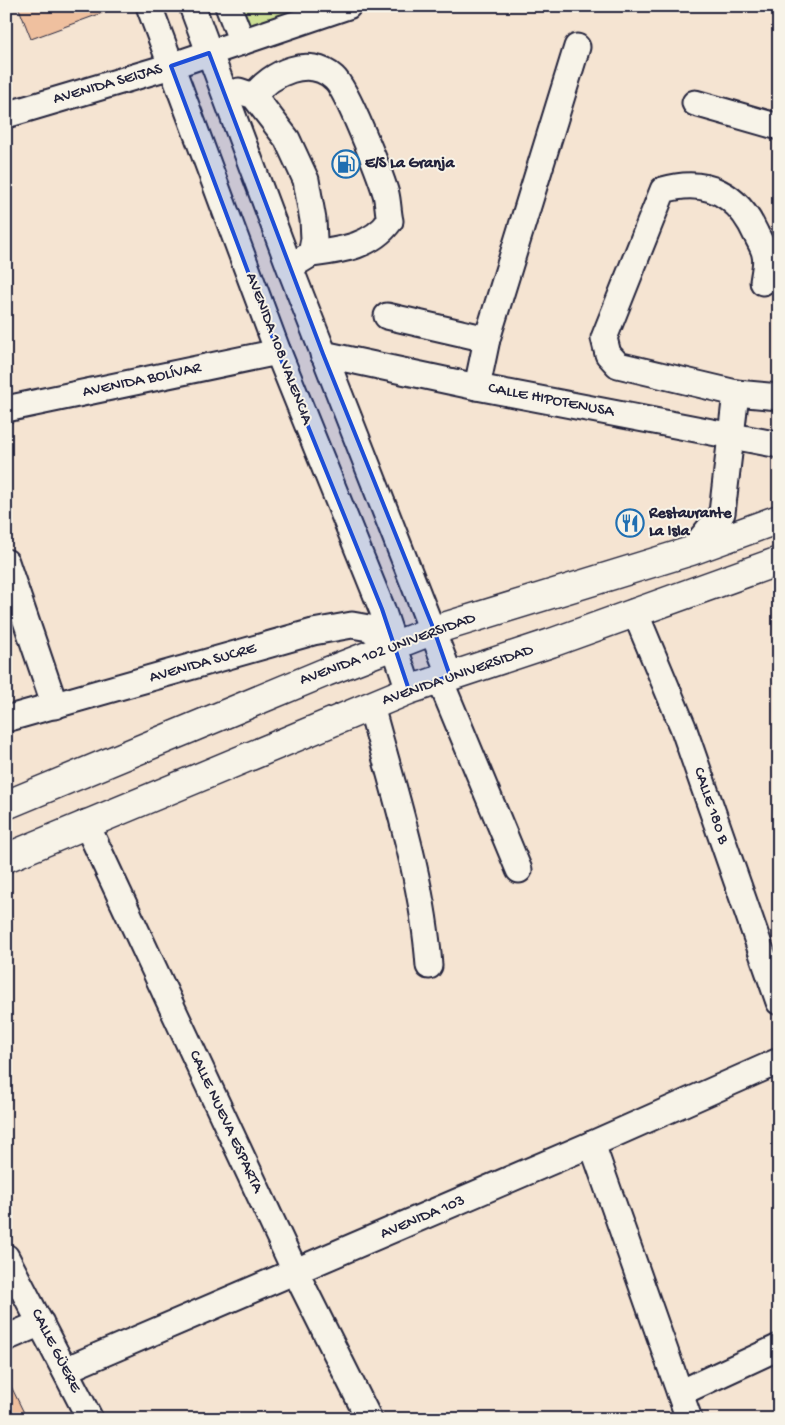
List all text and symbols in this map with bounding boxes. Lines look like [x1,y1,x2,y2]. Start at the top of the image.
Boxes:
street label: AVENIDA SEIJAS [51,60,165,110]
fuel station icon: E/S La Granja [331,149,361,179]
place label: E/S La Granja [365,155,455,174]
street label: AVENIDA 108 VALENCIA [240,270,316,429]
street label: AVENIDA BOLÍVAR [81,358,204,403]
street label: CALLE HIPOTENUSA [487,379,617,423]
place label: Restaurante La Isla [648,505,732,542]
restaurant icon: Restaurante La Isla [615,508,645,538]
street label: AVENIDA 102 UNIVERSIDAD [297,609,479,691]
street label: AVENIDA SUCRE [148,639,259,688]
street label: AVENIDA UNIVERSIDAD [380,641,537,711]
street label: CALLE 180 B [688,765,732,848]
street label: CALLE NUEVA ESPARTA [184,1048,267,1198]
street label: AVENIDA 103 [378,1192,468,1244]
street label: CALLE GÜERE [26,1306,85,1397]

